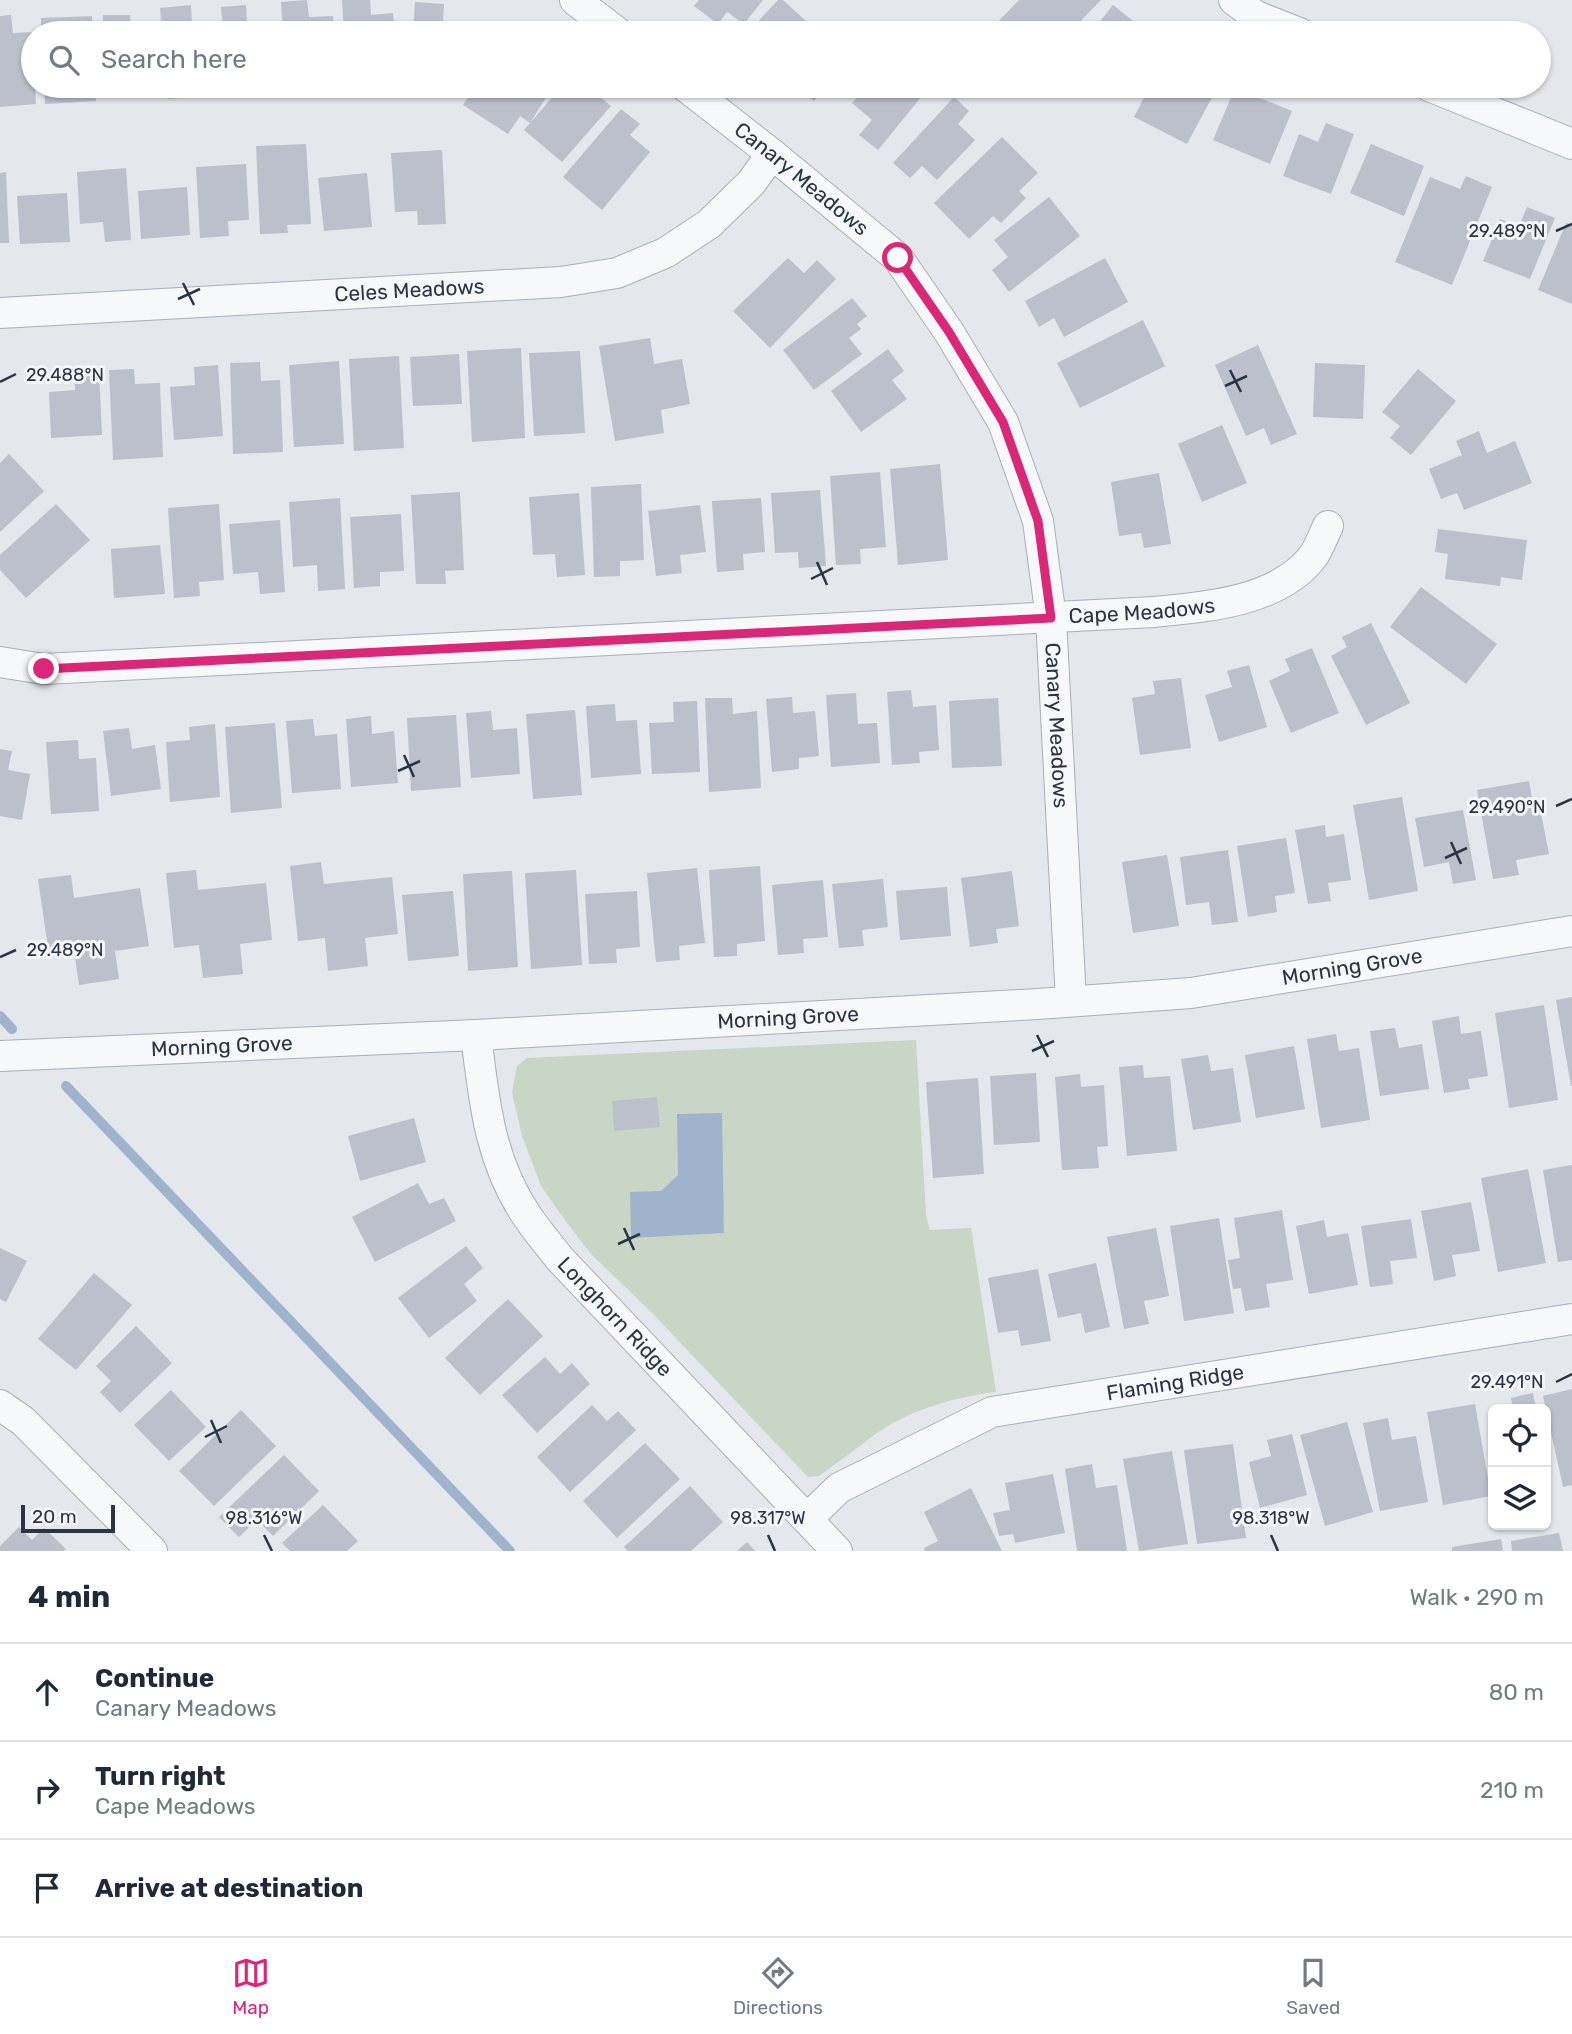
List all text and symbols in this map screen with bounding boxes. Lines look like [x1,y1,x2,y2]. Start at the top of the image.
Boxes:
search box [21,21,1551,98]
icon: search [45,41,83,79]
text: Search here [101,44,247,75]
street label: Canary Meadows [730,116,874,241]
text: 29.489°N [1468,220,1546,242]
route start [882,242,913,273]
street label: Celes Meadows [334,273,485,307]
text: 29.488°N [26,364,104,386]
street label: Cape Meadows [1068,592,1217,628]
street label: Canary Meadows [1040,642,1074,809]
route end [28,653,59,684]
text: 29.490°N [1469,796,1545,818]
text: 29.489°N [26,939,104,961]
street label: Morning Grove [1280,943,1424,990]
street label: Morning Grove [717,1001,860,1034]
street label: Morning Grove [150,1030,293,1061]
street label: Longhorn Ridge [553,1252,678,1381]
street label: Flaming Ridge [1105,1359,1246,1405]
text: 29.491°N [1470,1371,1544,1393]
map controls [1488,1404,1551,1530]
button: locate [1488,1404,1551,1467]
button: layers [1488,1467,1551,1530]
scale bar [21,1502,116,1534]
text: 20 m [32,1505,77,1528]
text: 98.316°W [226,1507,302,1529]
text: 98.317°W [730,1507,806,1529]
text: 98.318°W [1232,1507,1310,1529]
text: 4 min [28,1579,110,1615]
text: Walk · 290 m [1409,1583,1544,1611]
text: Continue [95,1663,214,1694]
icon: ahead [28,1673,66,1711]
text: 80 m [1489,1678,1544,1706]
text: Canary Meadows [95,1694,276,1722]
text: Turn right [95,1761,225,1792]
icon: right [28,1771,66,1809]
text: 210 m [1480,1776,1544,1804]
text: Cape Meadows [95,1792,256,1820]
icon: arrive [28,1869,66,1907]
text: Arrive at destination [95,1873,363,1904]
tab: Map [232,1954,270,2019]
tab: Directions [733,1954,823,2019]
tab: Saved [1286,1954,1340,2019]

